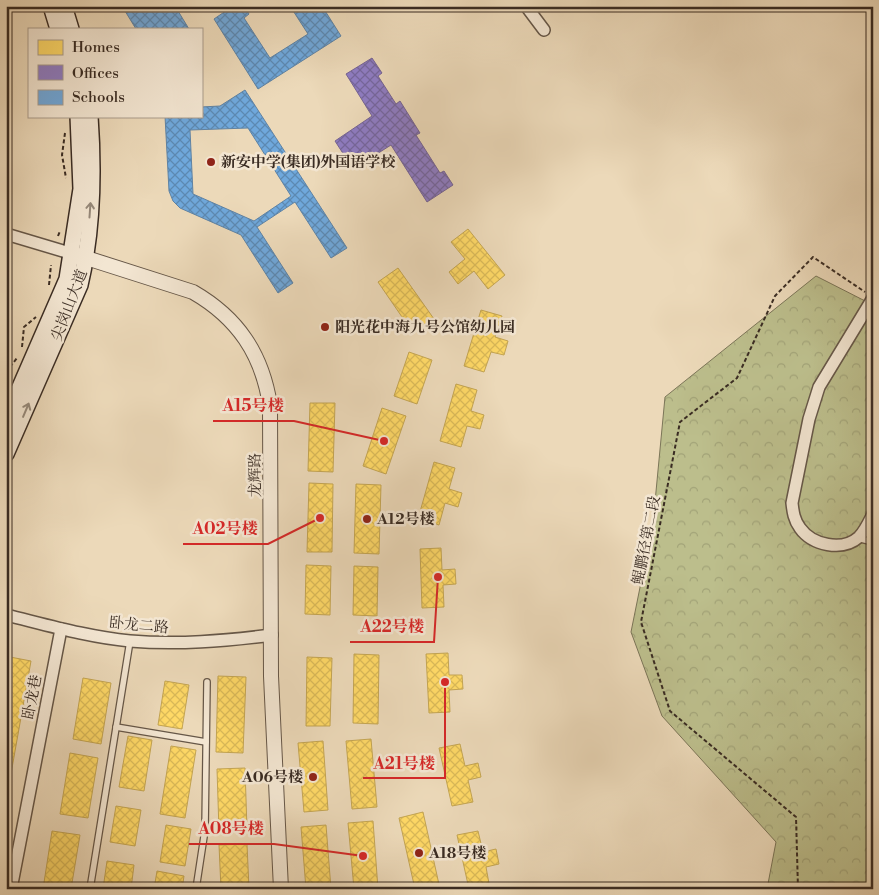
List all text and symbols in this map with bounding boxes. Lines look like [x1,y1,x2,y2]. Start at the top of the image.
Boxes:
legend [28,28,202,118]
text: Homes [72,38,120,57]
text: Offices [72,64,119,83]
text: Schools [72,88,125,107]
place label: 新安中学(集团)外国语学校 [221,153,396,172]
marker: 新安中学(集团)外国语学校 [205,156,217,168]
one-way arrow [86,202,95,218]
street label: 尖岗山大道 [47,267,92,344]
place label: 阳光花中海九号公馆幼儿园 [335,318,515,337]
marker: 阳光花中海九号公馆幼儿园 [319,321,331,333]
callout: A15号楼 [213,390,294,421]
text: A15号楼 [221,396,284,416]
one-way arrow [21,403,31,418]
street label: 龙辉路 [246,452,265,498]
street label: 鲲鹏径第二段 [629,494,664,586]
place label: A12号楼 [376,510,435,529]
callout: A02号楼 [183,513,268,544]
marker: A12号楼 [361,513,373,525]
text: A02号楼 [192,519,257,539]
callout: A22号楼 [350,611,434,642]
street label: 卧龙二路 [108,613,170,638]
text: A22号楼 [359,617,424,637]
street label: 卧龙巷 [19,673,46,721]
callout: A21号楼 [363,747,445,778]
text: A21号楼 [372,754,435,774]
place label: A06号楼 [241,768,303,787]
marker: A06号楼 [307,771,319,783]
callout: A08号楼 [189,813,274,844]
text: A08号楼 [197,819,264,839]
place label: A18号楼 [428,844,486,863]
marker: A18号楼 [413,847,425,859]

